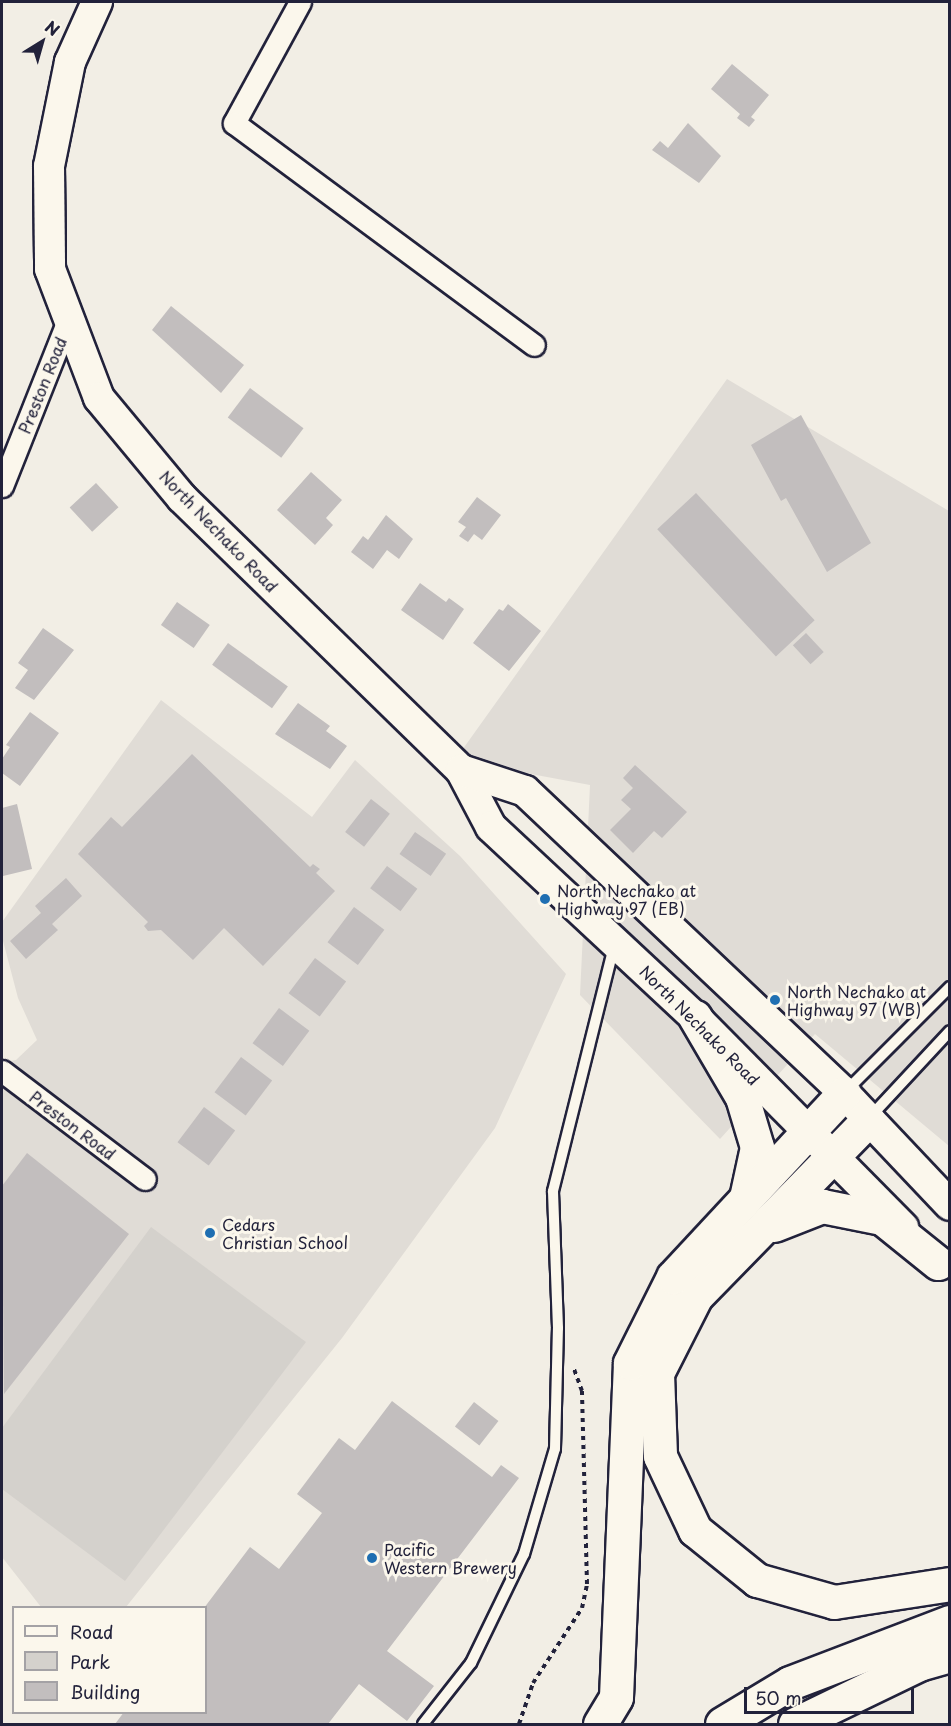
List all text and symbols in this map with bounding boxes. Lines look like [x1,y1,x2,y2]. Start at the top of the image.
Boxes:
north arrow [12,12,72,72]
text: N [41,14,65,41]
street label: Preston Road [14,334,70,436]
street label: North Nechako Road [156,466,282,596]
place label: North Nechako at Highway 97 (EB) [557,880,696,918]
marker: North Nechako at Highway 97 (EB) [538,892,552,906]
street label: North Nechako Road [636,961,764,1089]
place label: North Nechako at Highway 97 (WB) [787,981,926,1019]
marker: North Nechako at Highway 97 (WB) [768,993,782,1007]
street label: Preston Road [26,1087,120,1163]
place label: Cedars Christian School [222,1214,348,1252]
marker: Cedars Christian School [203,1226,217,1240]
place label: Pacific Western Brewery [384,1539,517,1577]
marker: Pacific Western Brewery [365,1551,379,1565]
legend [12,1606,207,1714]
text: Road [70,1618,114,1645]
text: Park [70,1648,110,1675]
scale bar [747,1675,916,1713]
text: Building [70,1678,140,1705]
text: 50 m [755,1684,802,1711]

